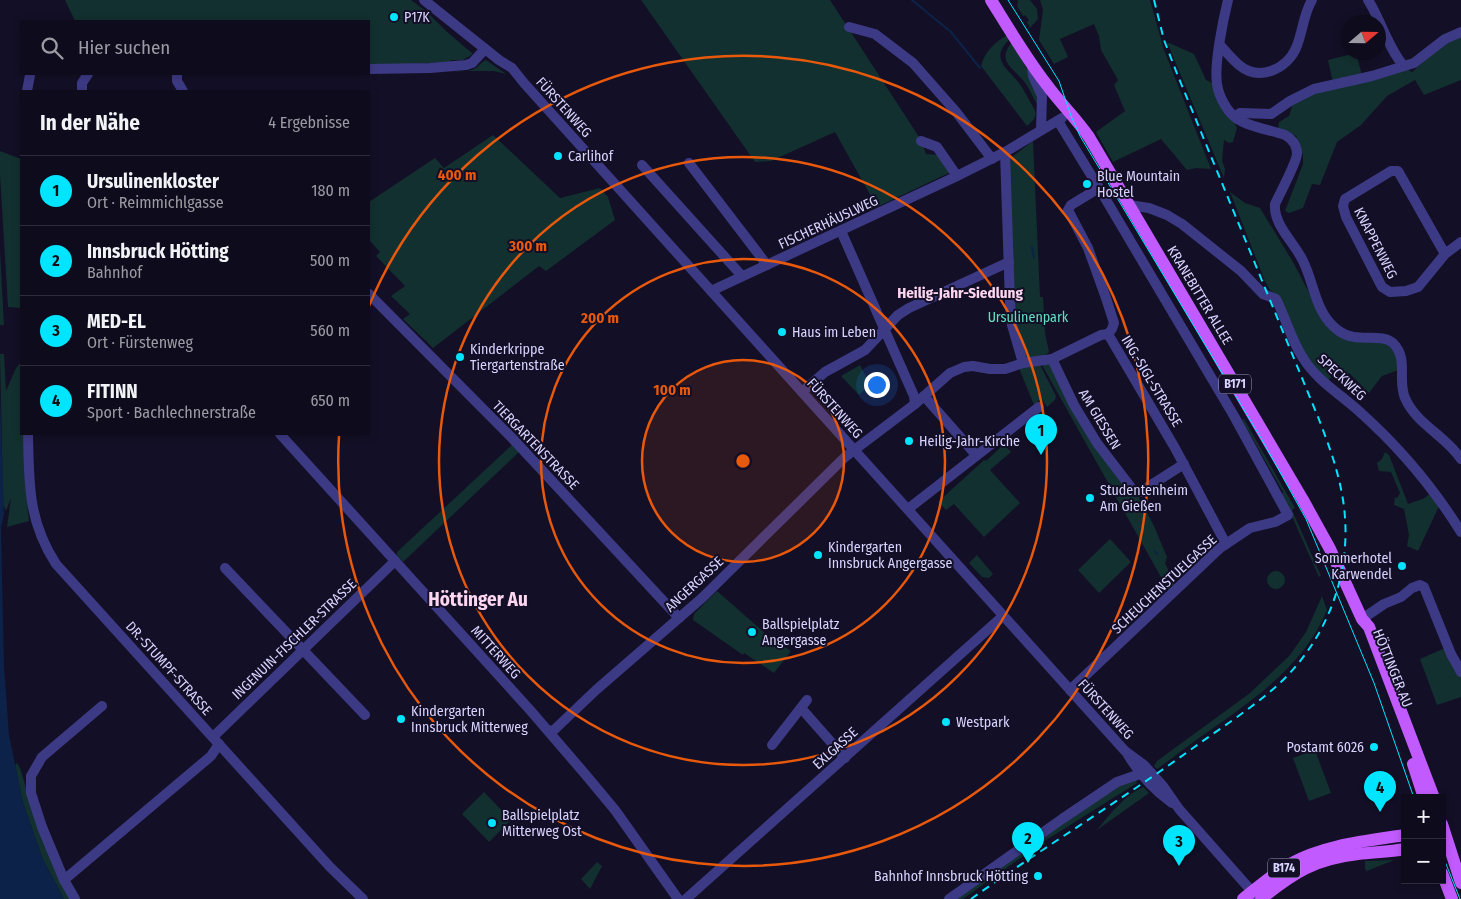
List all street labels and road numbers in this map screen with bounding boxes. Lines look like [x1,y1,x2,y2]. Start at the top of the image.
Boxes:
street label: FÜRSTENWEG [532,73,596,141]
street label: FISCHERHÄUSLWEG [776,192,881,253]
street label: KNAPPENWEG [1350,205,1401,282]
street label: KRANEBITTER ALLEE [1163,243,1236,348]
street label: ING.-SIGL-STRASSE [1118,333,1186,430]
street label: SPECKWEG [1314,351,1369,404]
street label: FÜRSTENWEG [803,374,867,442]
road number: B171 [1219,374,1251,394]
street label: AM GIESSEN [1075,386,1124,453]
street label: TIERGARTENSTRASSE [489,397,583,494]
street label: SCHEUCHENSTUELGASSE [1108,531,1221,637]
street label: ANGERGASSE [662,553,727,616]
street label: INGENUIN-FISCHLER-STRASSE [229,575,360,703]
street label: DR.-STUMPF-STRASSE [122,618,215,719]
street label: MITTERWEG [467,622,524,682]
street label: HÖTTINGER AU [1369,626,1417,710]
street label: FÜRSTENWEG [1074,675,1138,743]
street label: EXLGASSE [809,723,862,773]
road number: B174 [1268,858,1300,878]

